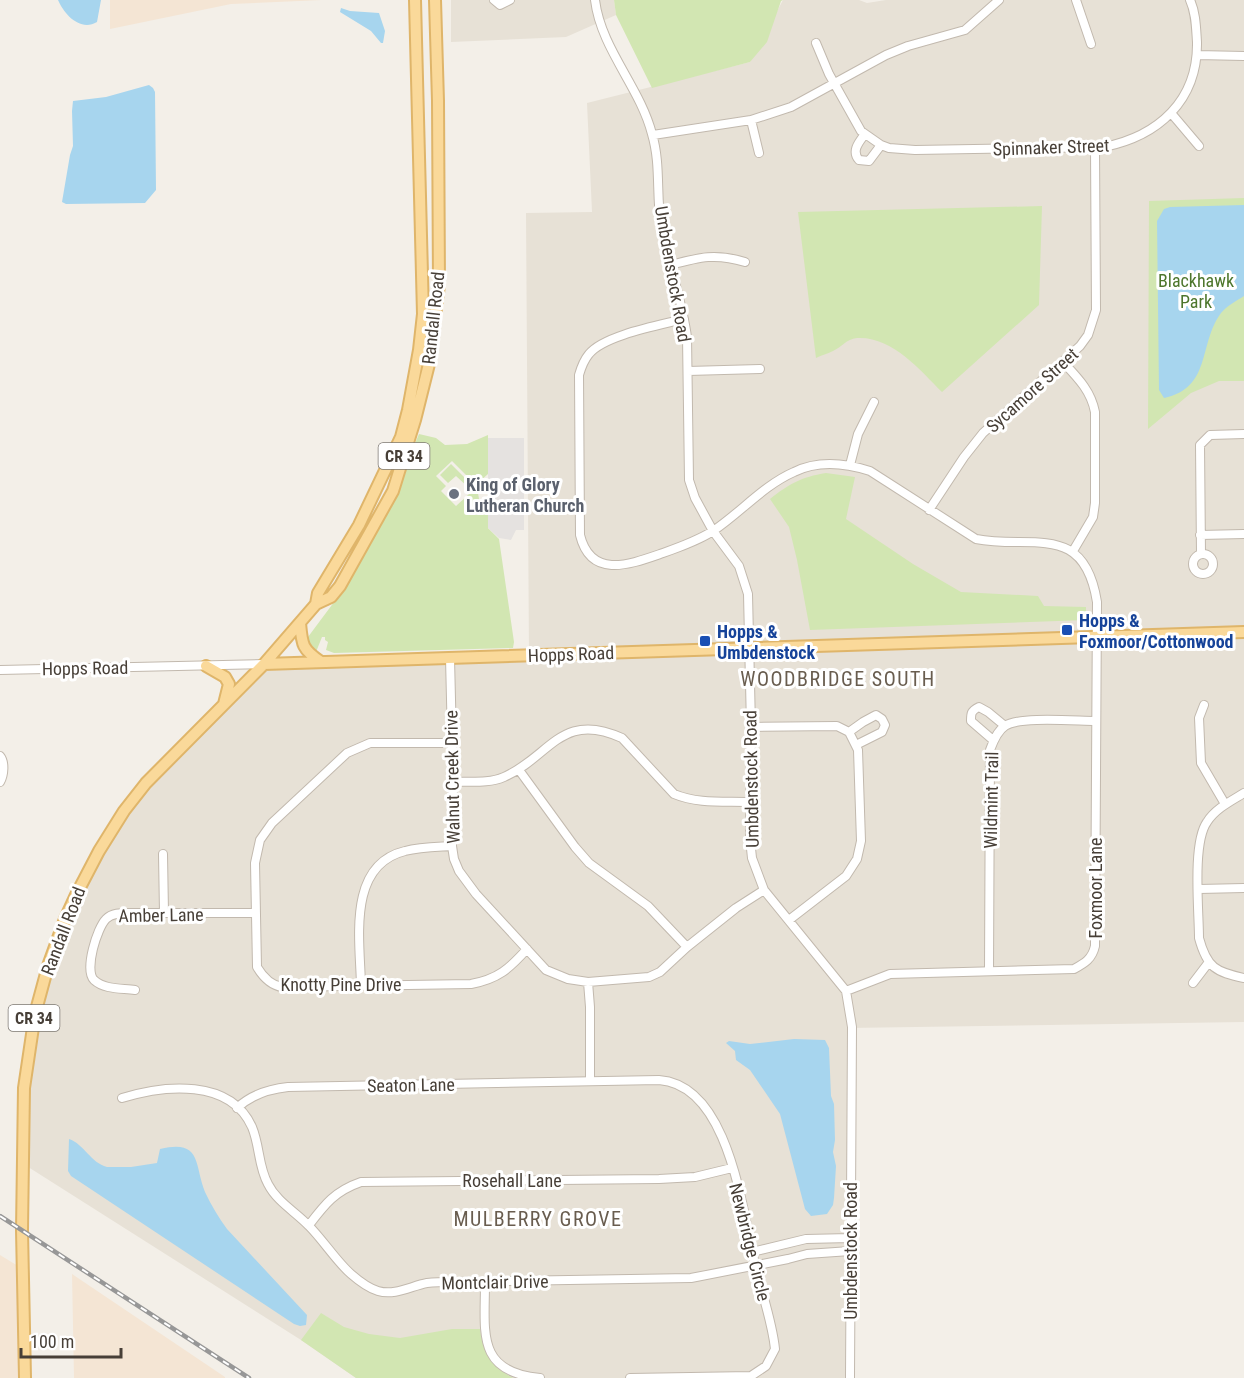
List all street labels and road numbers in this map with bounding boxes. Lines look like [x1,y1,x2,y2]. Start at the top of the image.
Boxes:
street label: Spinnaker Street [992,134,1110,160]
street label: Umbdenstock Road [651,204,695,344]
street label: Randall Road [418,271,448,365]
street label: Sycamore Street [982,343,1082,437]
road number: CR 34 [378,443,430,469]
street label: Hopps Road [527,642,615,666]
street label: Hopps Road [42,657,128,679]
street label: Walnut Creek Drive [440,710,464,844]
street label: Umbdenstock Road [739,710,763,848]
street label: Wildmint Trail [980,751,1002,849]
street label: Foxmoor Lane [1085,838,1106,938]
street label: Randall Road [37,884,89,978]
street label: Amber Lane [118,904,204,926]
street label: Knotty Pine Drive [281,974,401,995]
road number: CR 34 [9,1005,60,1031]
street label: Seaton Lane [367,1074,455,1096]
street label: Rosehall Lane [462,1170,562,1191]
street label: Newbridge Circle [725,1181,775,1303]
street label: Umbdenstock Road [840,1182,861,1320]
street label: Montclair Drive [441,1271,549,1293]

